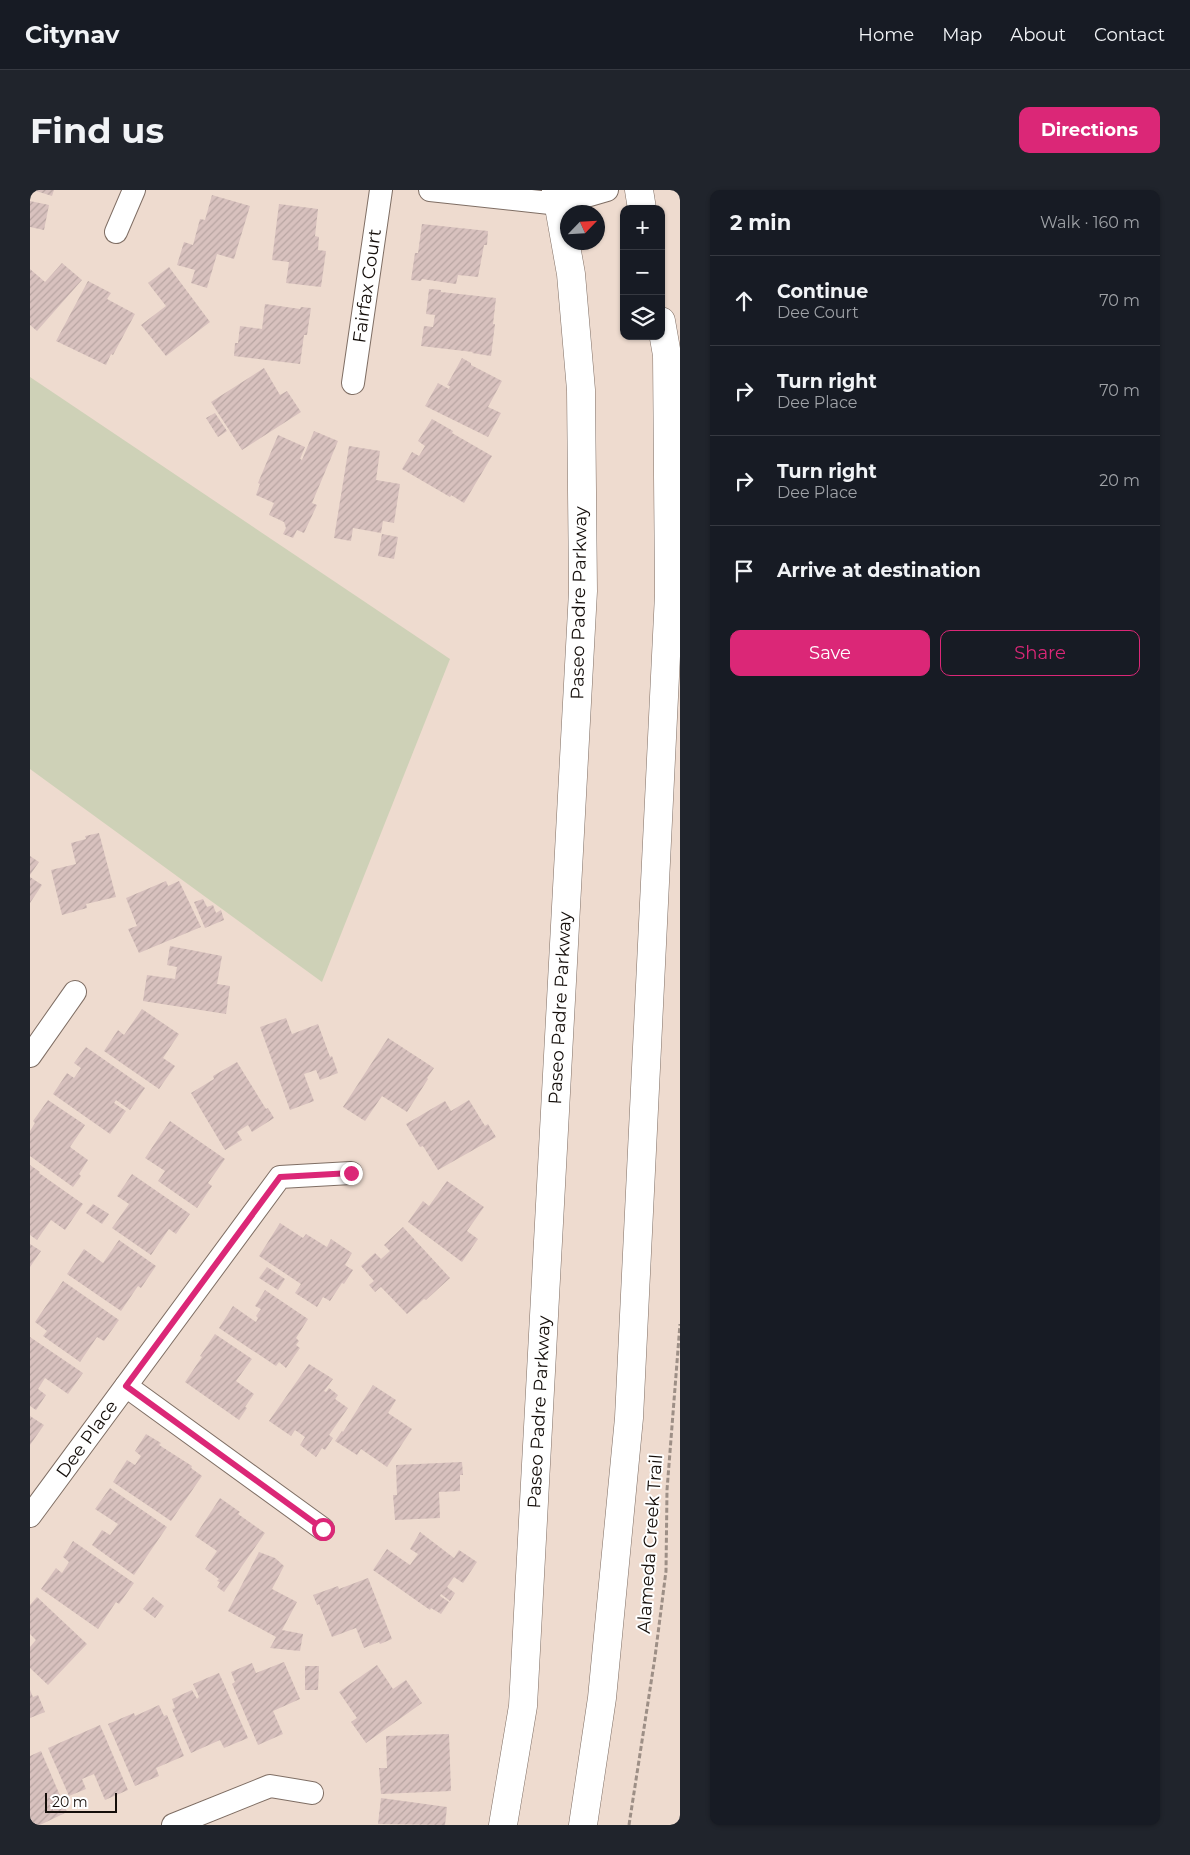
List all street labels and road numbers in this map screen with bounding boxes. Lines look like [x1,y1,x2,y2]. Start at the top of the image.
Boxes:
street label: Fairfax Court [348,227,386,345]
street label: Paseo Padre Parkway [566,506,592,700]
street label: Paseo Padre Parkway [544,911,576,1105]
street label: Paseo Padre Parkway [523,1315,555,1509]
street label: Dee Place [51,1396,123,1482]
street label: Alameda Creek Trail [633,1454,667,1634]

